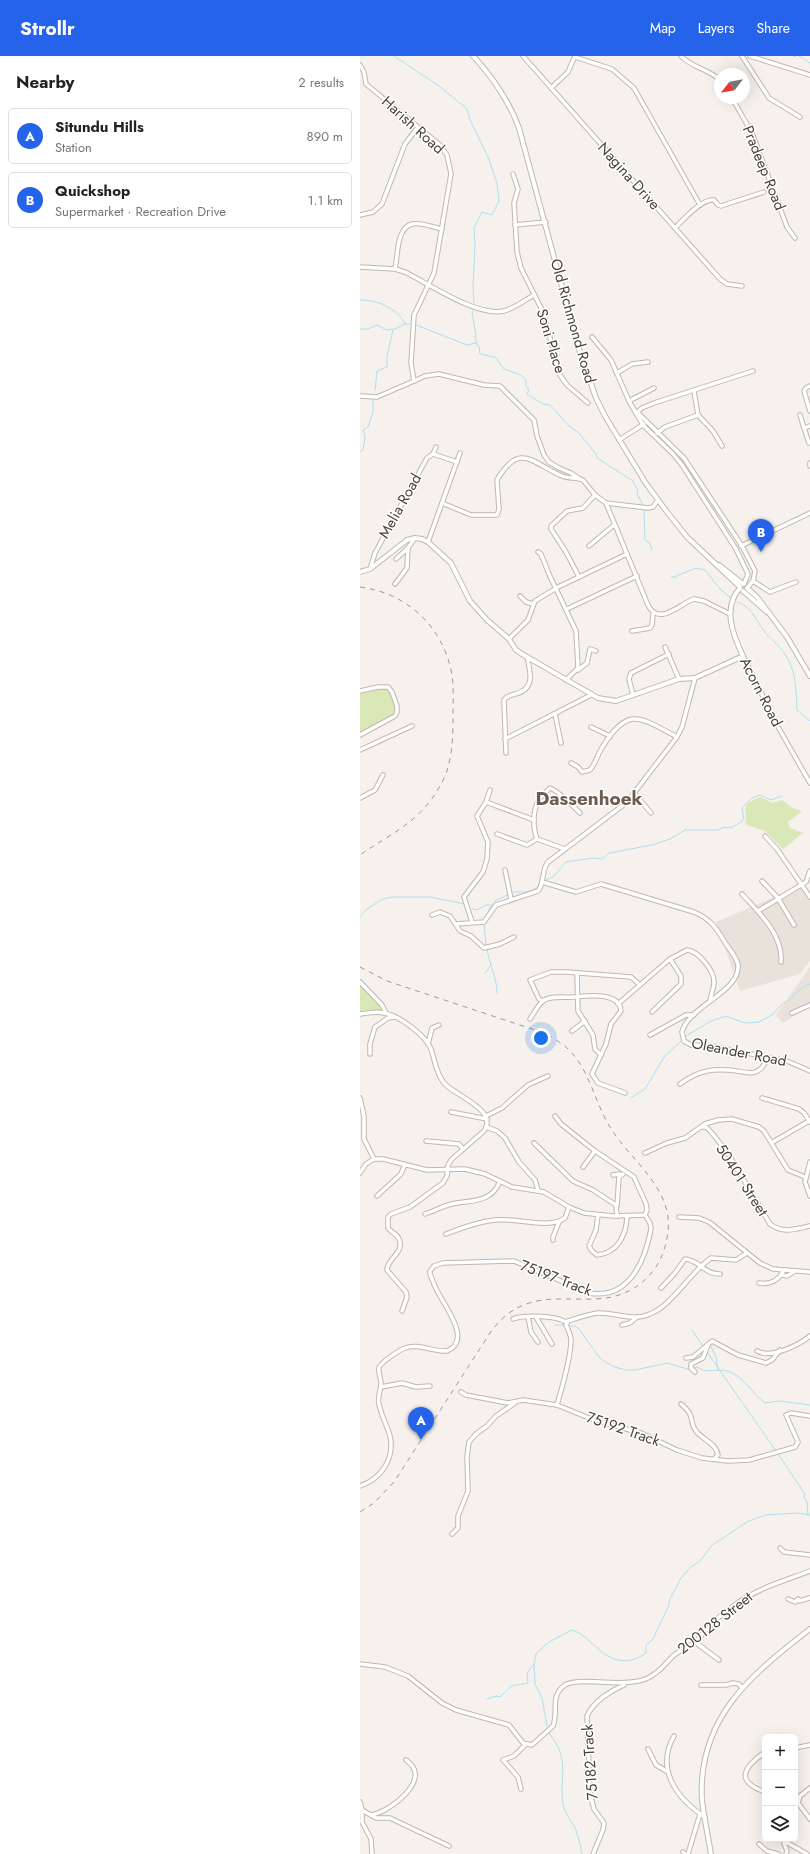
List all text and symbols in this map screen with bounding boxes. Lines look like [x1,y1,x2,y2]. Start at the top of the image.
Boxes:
text: Strollr [20,15,75,42]
text: Map [650,18,676,38]
text: Layers [698,18,734,38]
text: Share [756,18,790,38]
north arrow [714,68,750,104]
text: Nearby [16,70,74,94]
text: 2 results [298,73,344,92]
street label: Harish Road [377,91,449,159]
text: Situndu Hills [55,116,144,138]
street label: Pradeep Road [737,122,791,214]
text: A [25,127,35,146]
text: 890 m [307,127,343,146]
street label: Nagina Drive [593,137,666,215]
text: Station [55,138,92,157]
text: Quickshop [55,180,130,202]
text: B [26,191,34,210]
text: 1.1 km [308,191,343,210]
text: Supermarket · Recreation Drive [55,202,226,221]
street label: Old Richmond Road [545,256,601,386]
street label: Soni Place [531,306,571,376]
street label: Melia Road [373,469,427,543]
pin: B [748,519,774,552]
street label: Acorn Road [734,654,788,730]
district label: Dassenhoek [535,785,643,812]
your location [531,1028,551,1048]
street label: Oleander Road [690,1032,788,1072]
street label: 50401 Street [710,1140,774,1221]
street label: 75197 Track [517,1254,596,1302]
street label: 75192 Track [583,1406,663,1452]
pin: A [408,1407,434,1440]
street label: 200128 Street [673,1586,758,1659]
street label: 75182 Track [576,1723,604,1801]
map controls [762,1734,798,1842]
button: + [762,1734,798,1770]
button: − [762,1770,798,1806]
button: layers [762,1806,798,1842]

